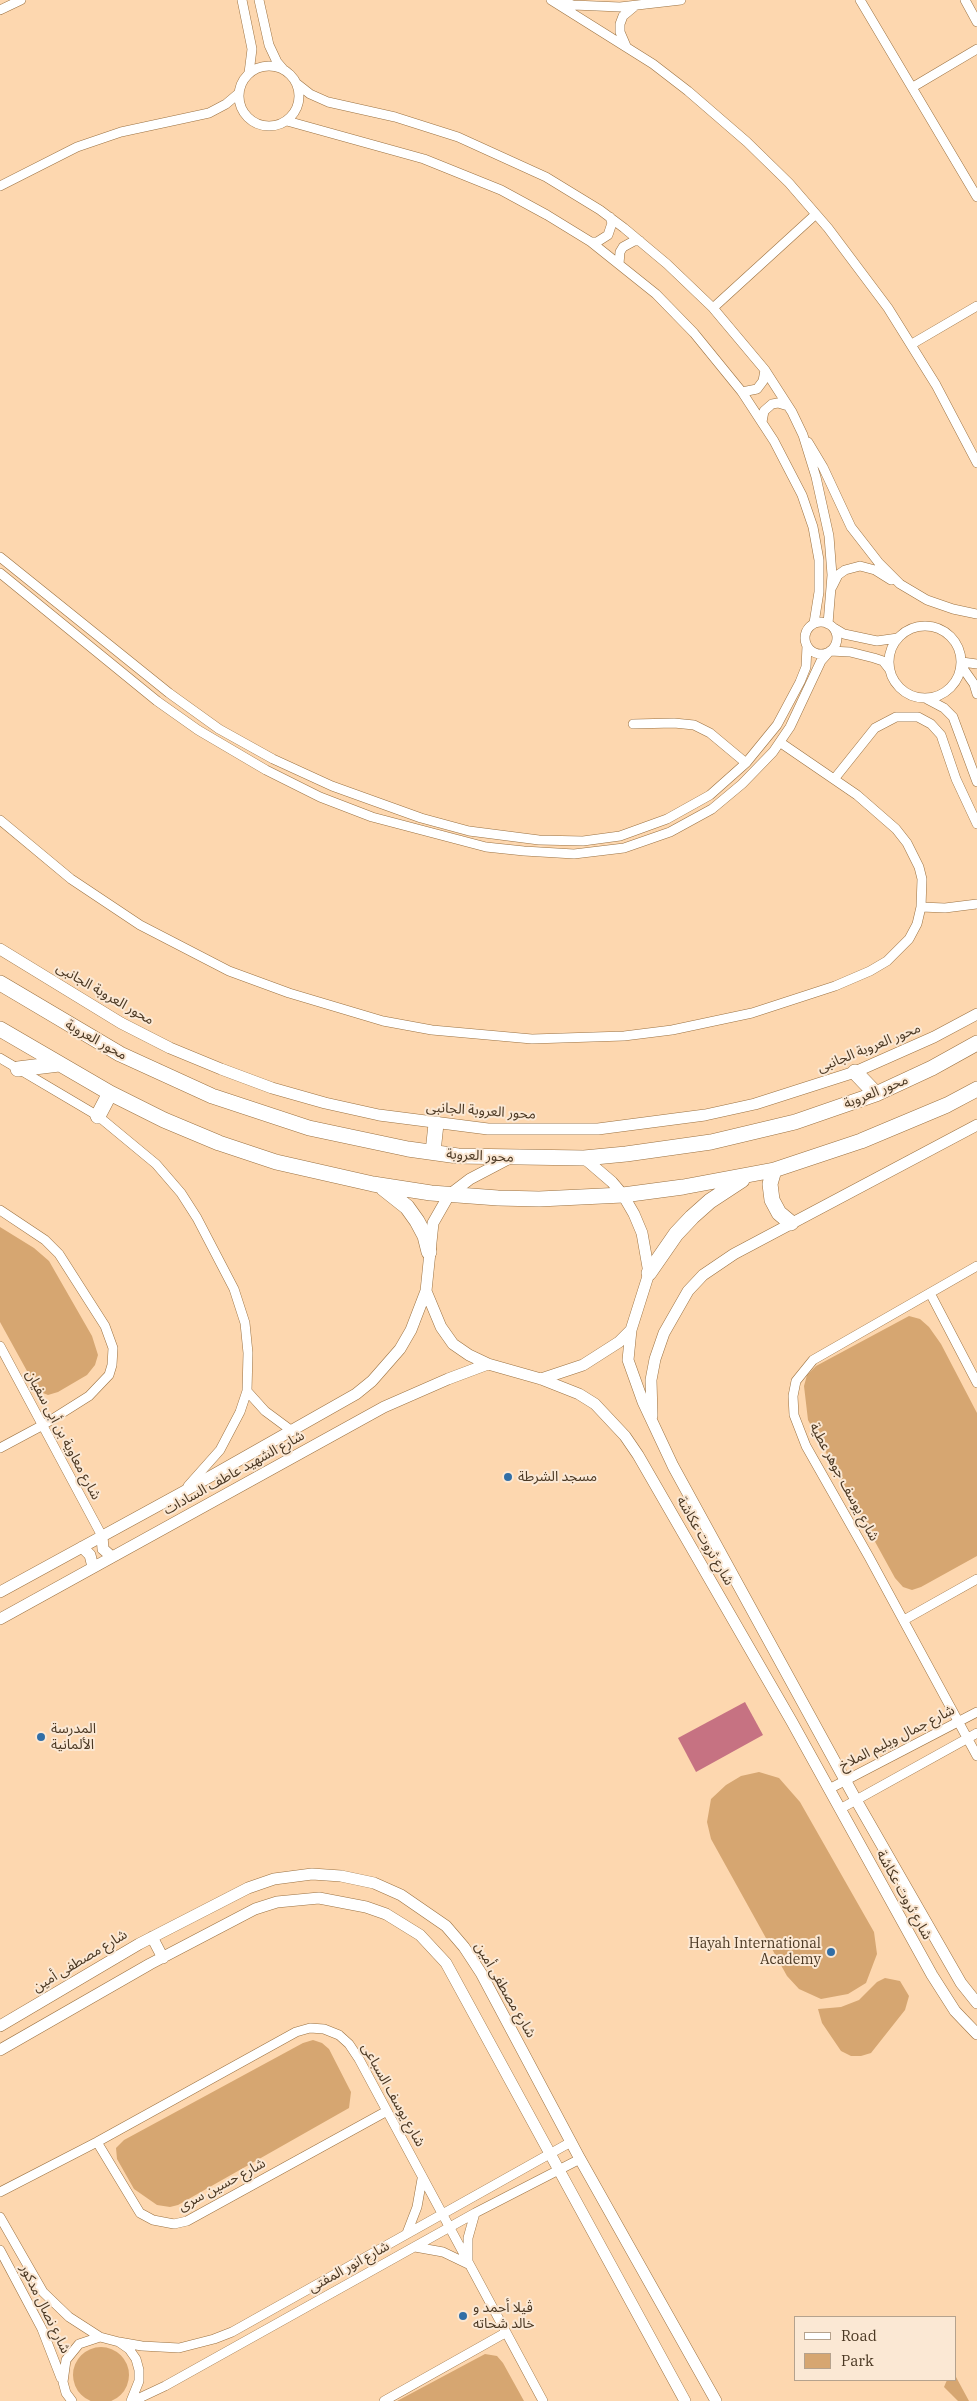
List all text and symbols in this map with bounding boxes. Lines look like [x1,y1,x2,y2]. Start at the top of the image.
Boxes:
street label: محور العروبة الجانبى [53,959,157,1029]
street label: محور العروبة [62,1016,130,1064]
street label: محور العروبة الجانبى [815,1020,923,1076]
street label: محور العروبة [841,1071,911,1113]
street label: محور العروبة الجانبى [426,1099,536,1123]
street label: محور العروبة [446,1146,514,1166]
street label: شارع معاوية بن أبى سفيان [22,1367,104,1503]
street label: شارع يوسف جوهر عطية [806,1420,882,1544]
street label: شارع الشهيد عاطف السادات [161,1427,307,1519]
place label: مسجد الشرطة [518,1469,597,1485]
marker: مسجد الشرطة [502,1471,514,1483]
street label: شارع ثروت عكاشة [673,1494,737,1588]
street label: شارع جمال ويليم الملاخ [836,1702,958,1774]
place label: المدرسة الألمانية [51,1721,96,1754]
marker: المدرسة الألمانية [35,1731,47,1743]
street label: شارع ثروت عكاشة [872,1847,936,1943]
street label: شارع مصطفى أمين [30,1926,130,1996]
place label: Hayah International Academy [689,1936,821,1968]
street label: شارع مصطفى أمين [471,1939,539,2041]
marker: Hayah International Academy [825,1946,837,1958]
street label: شارع يوسف السباعى [358,2040,428,2150]
street label: شارع حسين سرى [175,2155,269,2215]
street label: شارع انور المفتى [306,2238,392,2296]
street label: شارع نصال مدكور [16,2262,74,2356]
place label: ڤيلا أحمد و خالد شحاته [473,2300,535,2332]
marker: ڤيلا أحمد و خالد شحاته [457,2310,469,2322]
legend [794,2316,957,2381]
text: Road [841,2326,877,2345]
text: Park [841,2351,874,2370]

